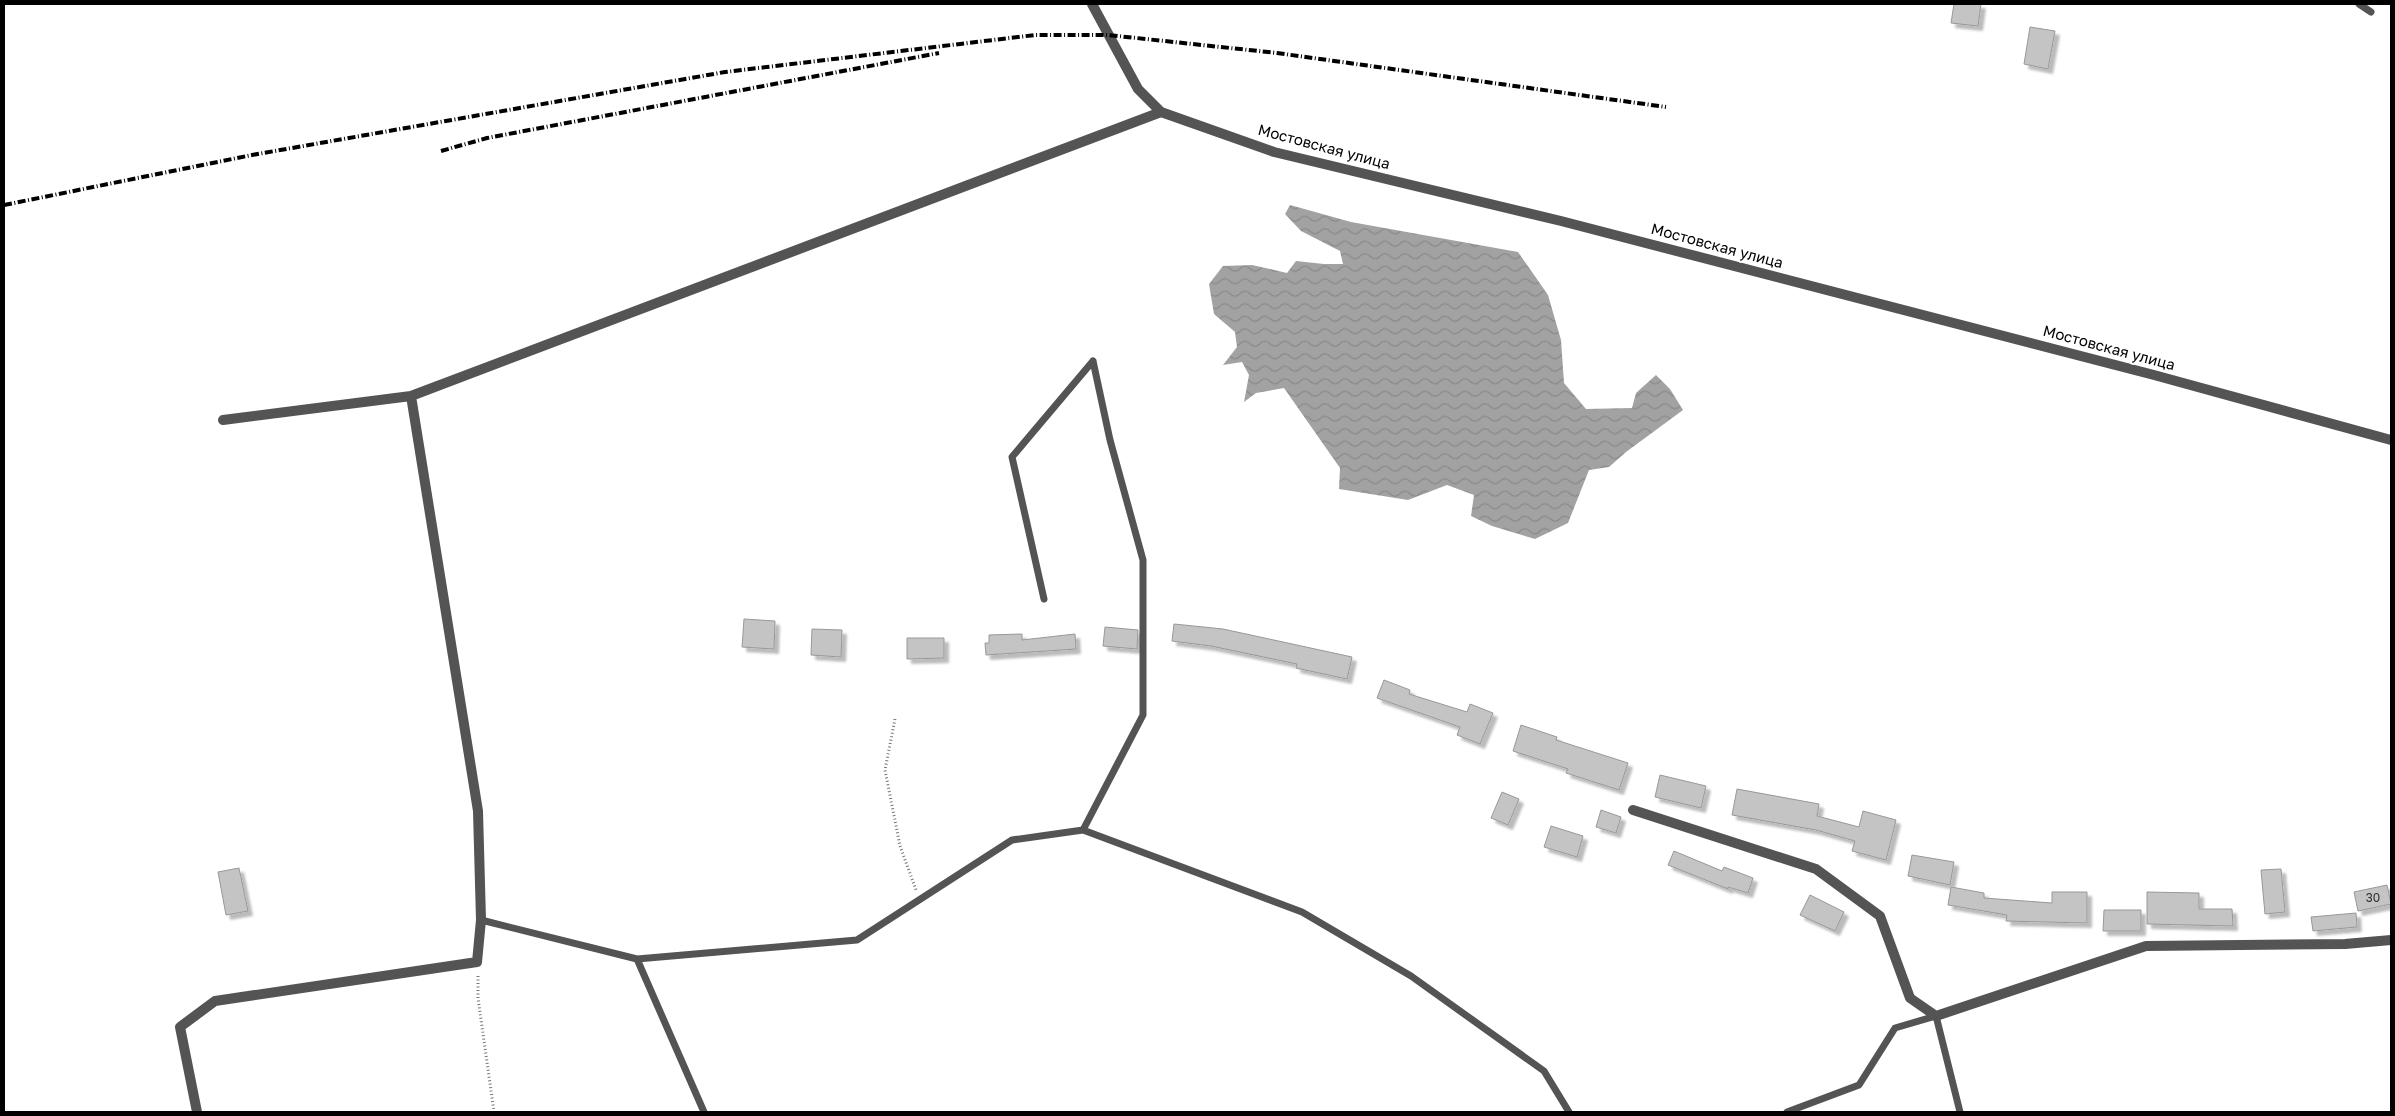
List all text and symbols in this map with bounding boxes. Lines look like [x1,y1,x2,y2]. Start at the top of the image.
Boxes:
street label: Мостовская улица [1256,120,1392,172]
street label: Мостовская улица [1649,219,1785,271]
street label: Мостовская улица [2041,321,2177,373]
house number: 30 [2366,890,2380,905]

